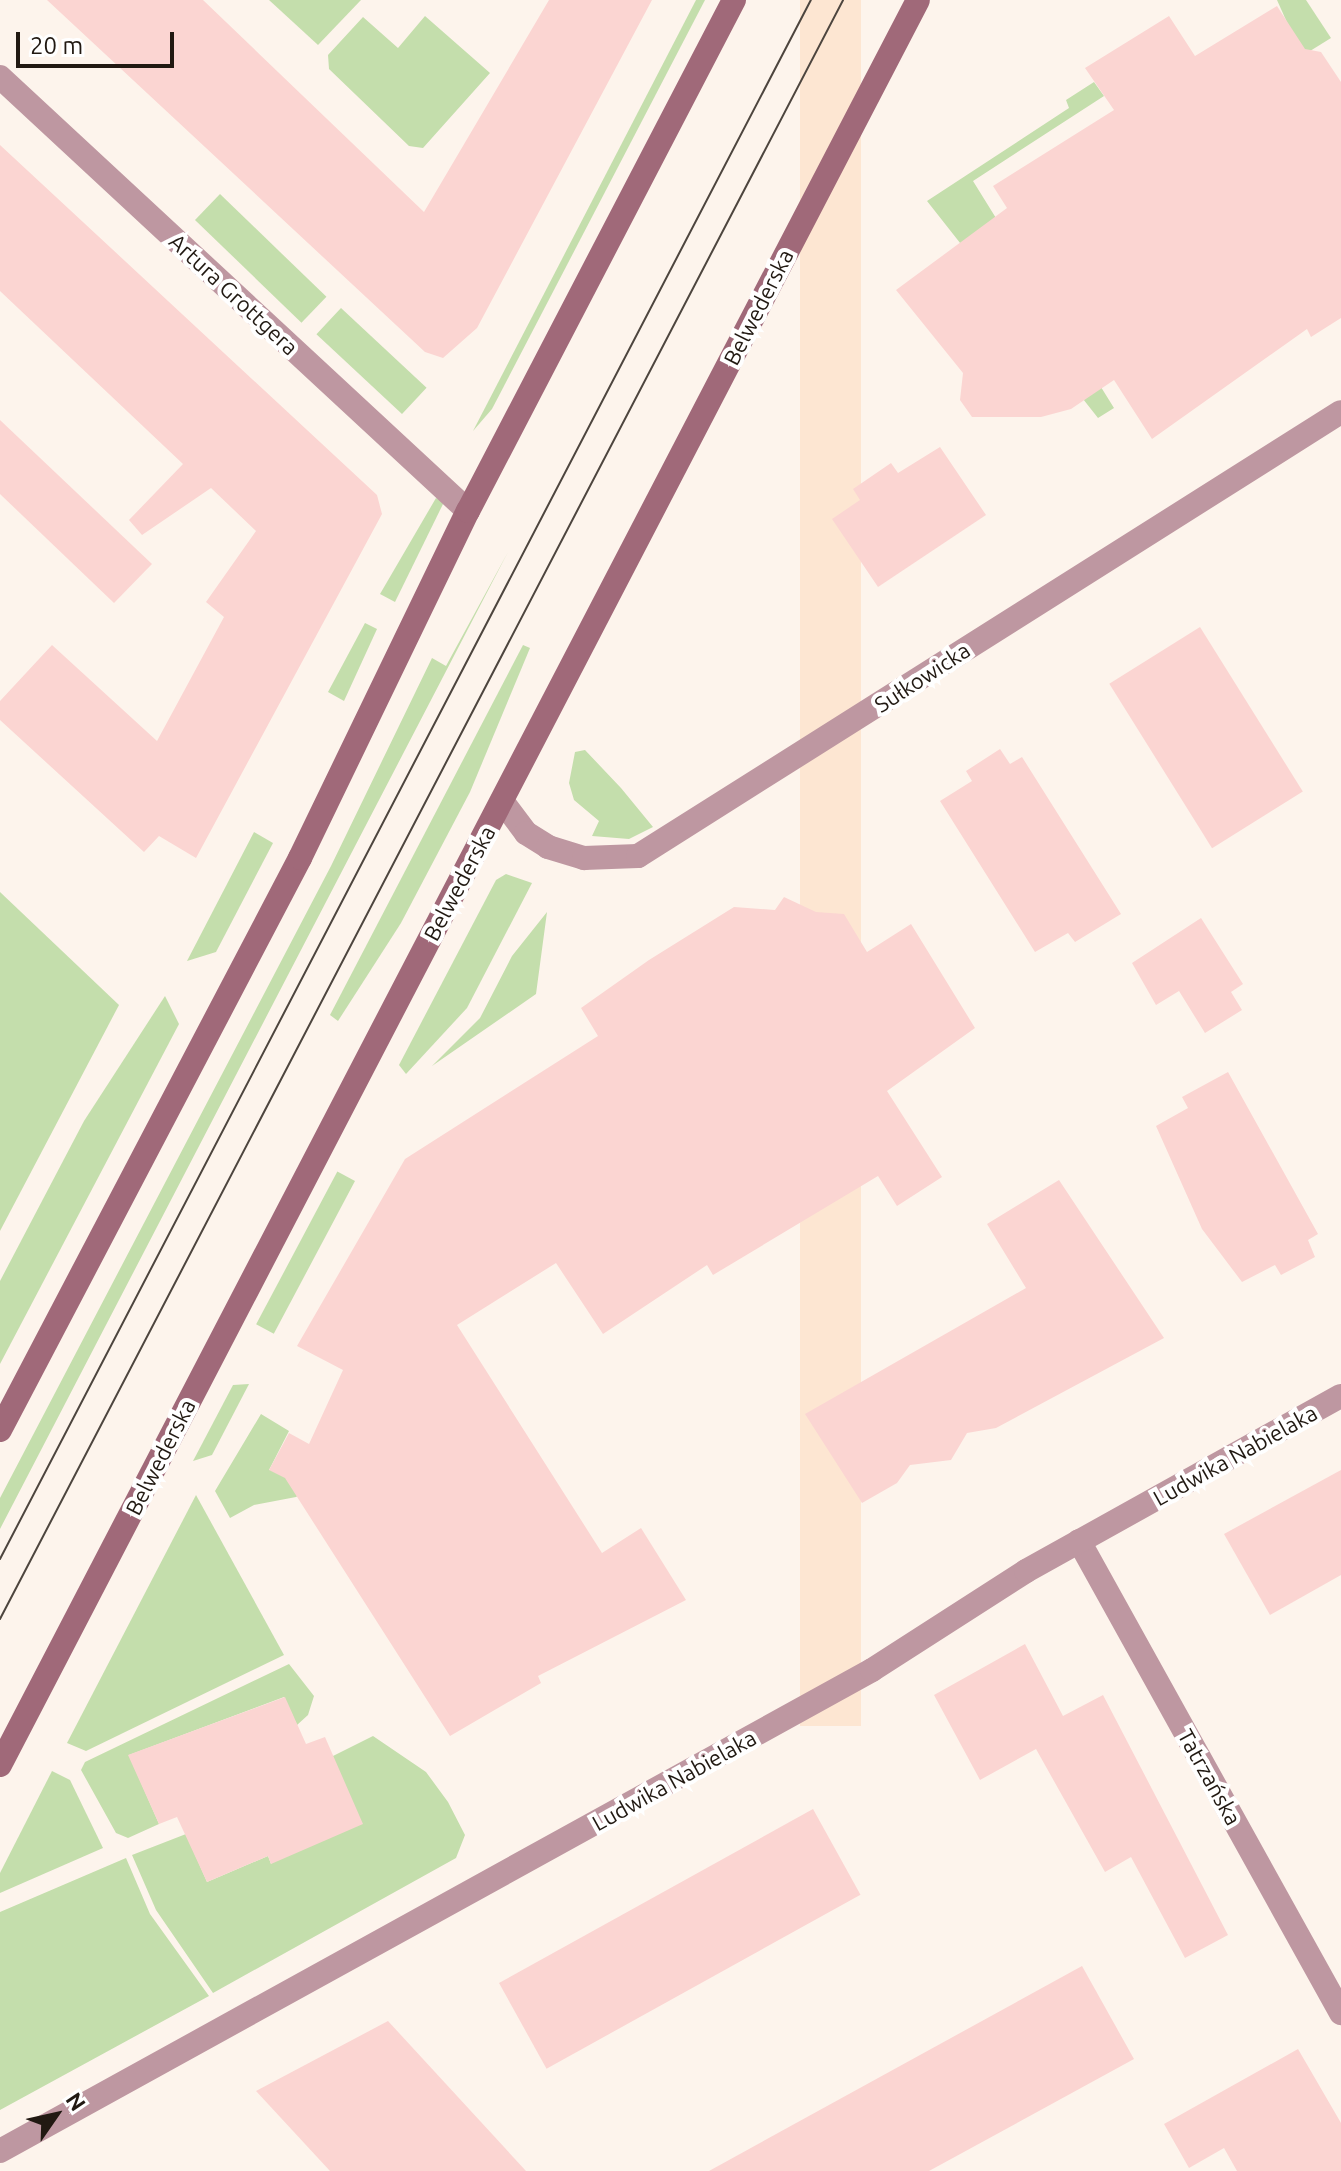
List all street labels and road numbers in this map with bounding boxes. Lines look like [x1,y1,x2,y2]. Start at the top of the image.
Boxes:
street label: Artura Grottgera [164,228,304,360]
street label: Belwederska [718,245,798,369]
street label: Sułkowicka [869,636,975,718]
street label: Belwederska [418,821,500,945]
street label: Belwederska [120,1395,200,1519]
street label: Ludwika Nabielaka [1148,1399,1322,1511]
street label: Ludwika Nabielaka [587,1724,761,1836]
street label: Tatrzańska [1173,1724,1247,1830]

